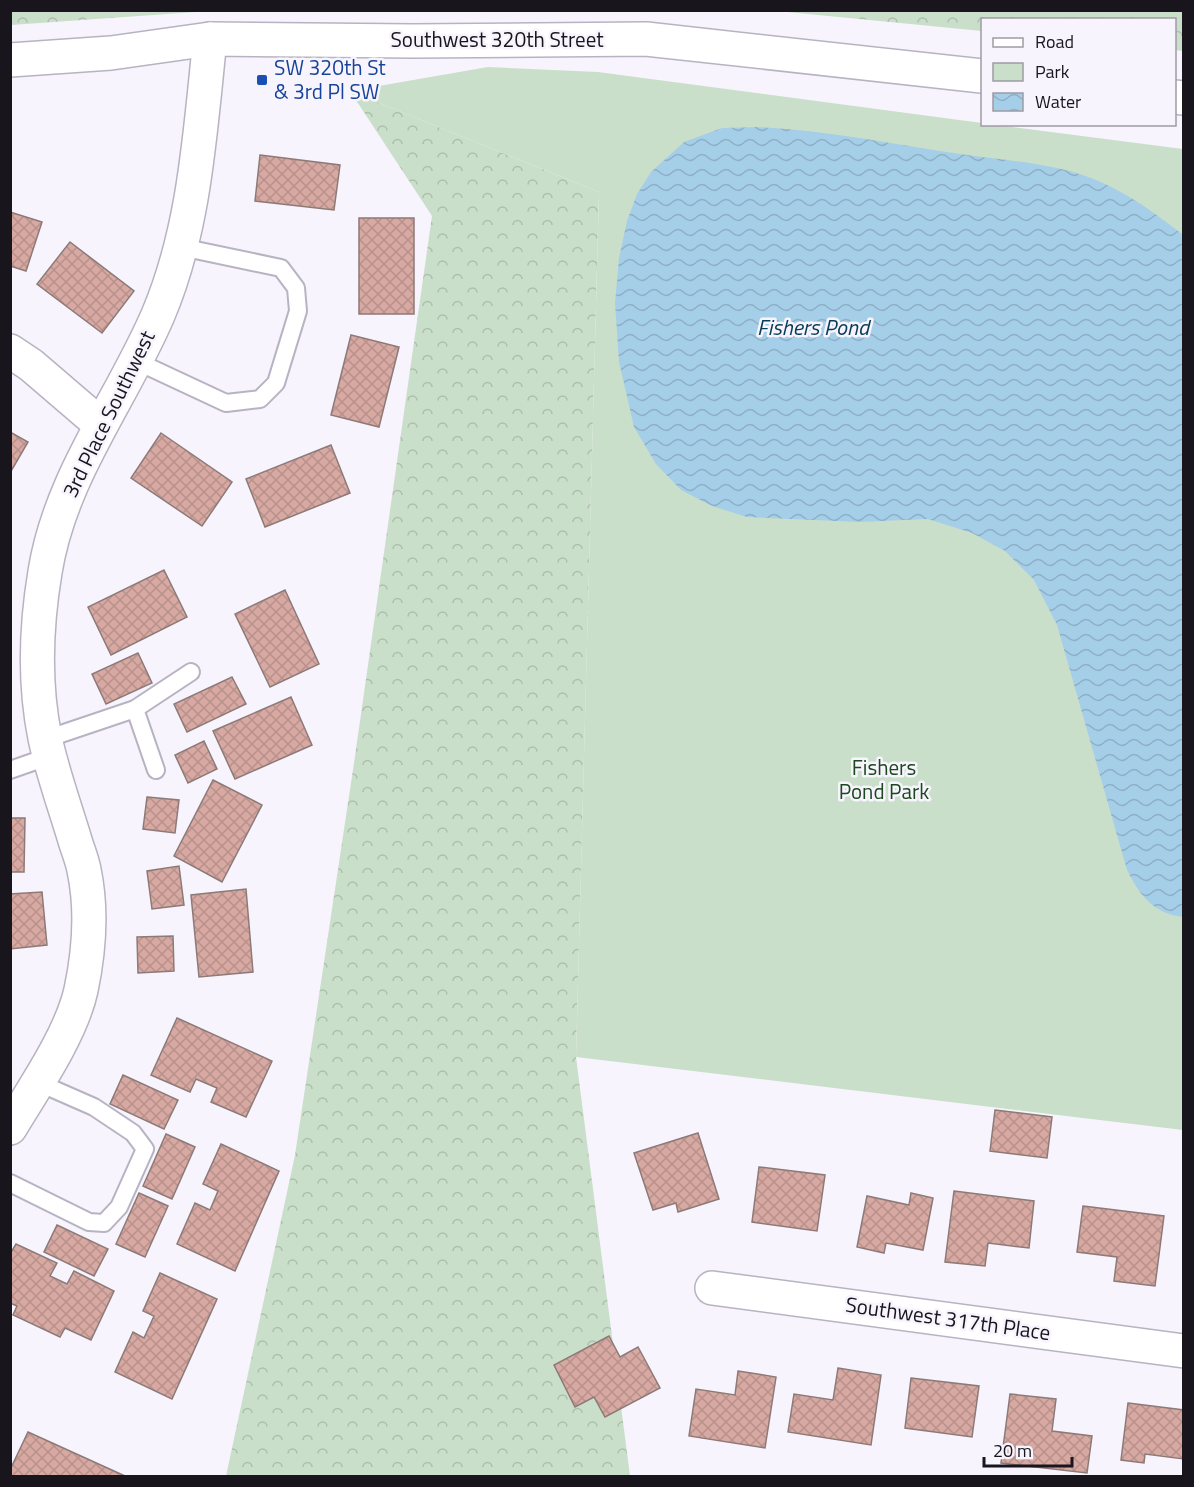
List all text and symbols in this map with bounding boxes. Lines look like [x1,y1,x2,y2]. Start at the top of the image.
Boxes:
legend [981,18,1176,126]
street label: Southwest 320th Street [390,23,604,55]
text: Road [1035,28,1074,55]
place label: SW 320th St & 3rd Pl SW [274,51,386,107]
text: Park [1035,58,1070,85]
marker: SW 320th St & 3rd Pl SW [255,73,269,87]
text: Water [1035,88,1081,115]
water label: Fishers Pond [757,310,872,344]
street label: 3rd Place Southwest [54,324,163,503]
park label: Fishers Pond Park [839,751,929,807]
street label: Southwest 317th Place [844,1288,1053,1348]
scale bar [984,1430,1072,1468]
text: 20 m [993,1437,1032,1464]

